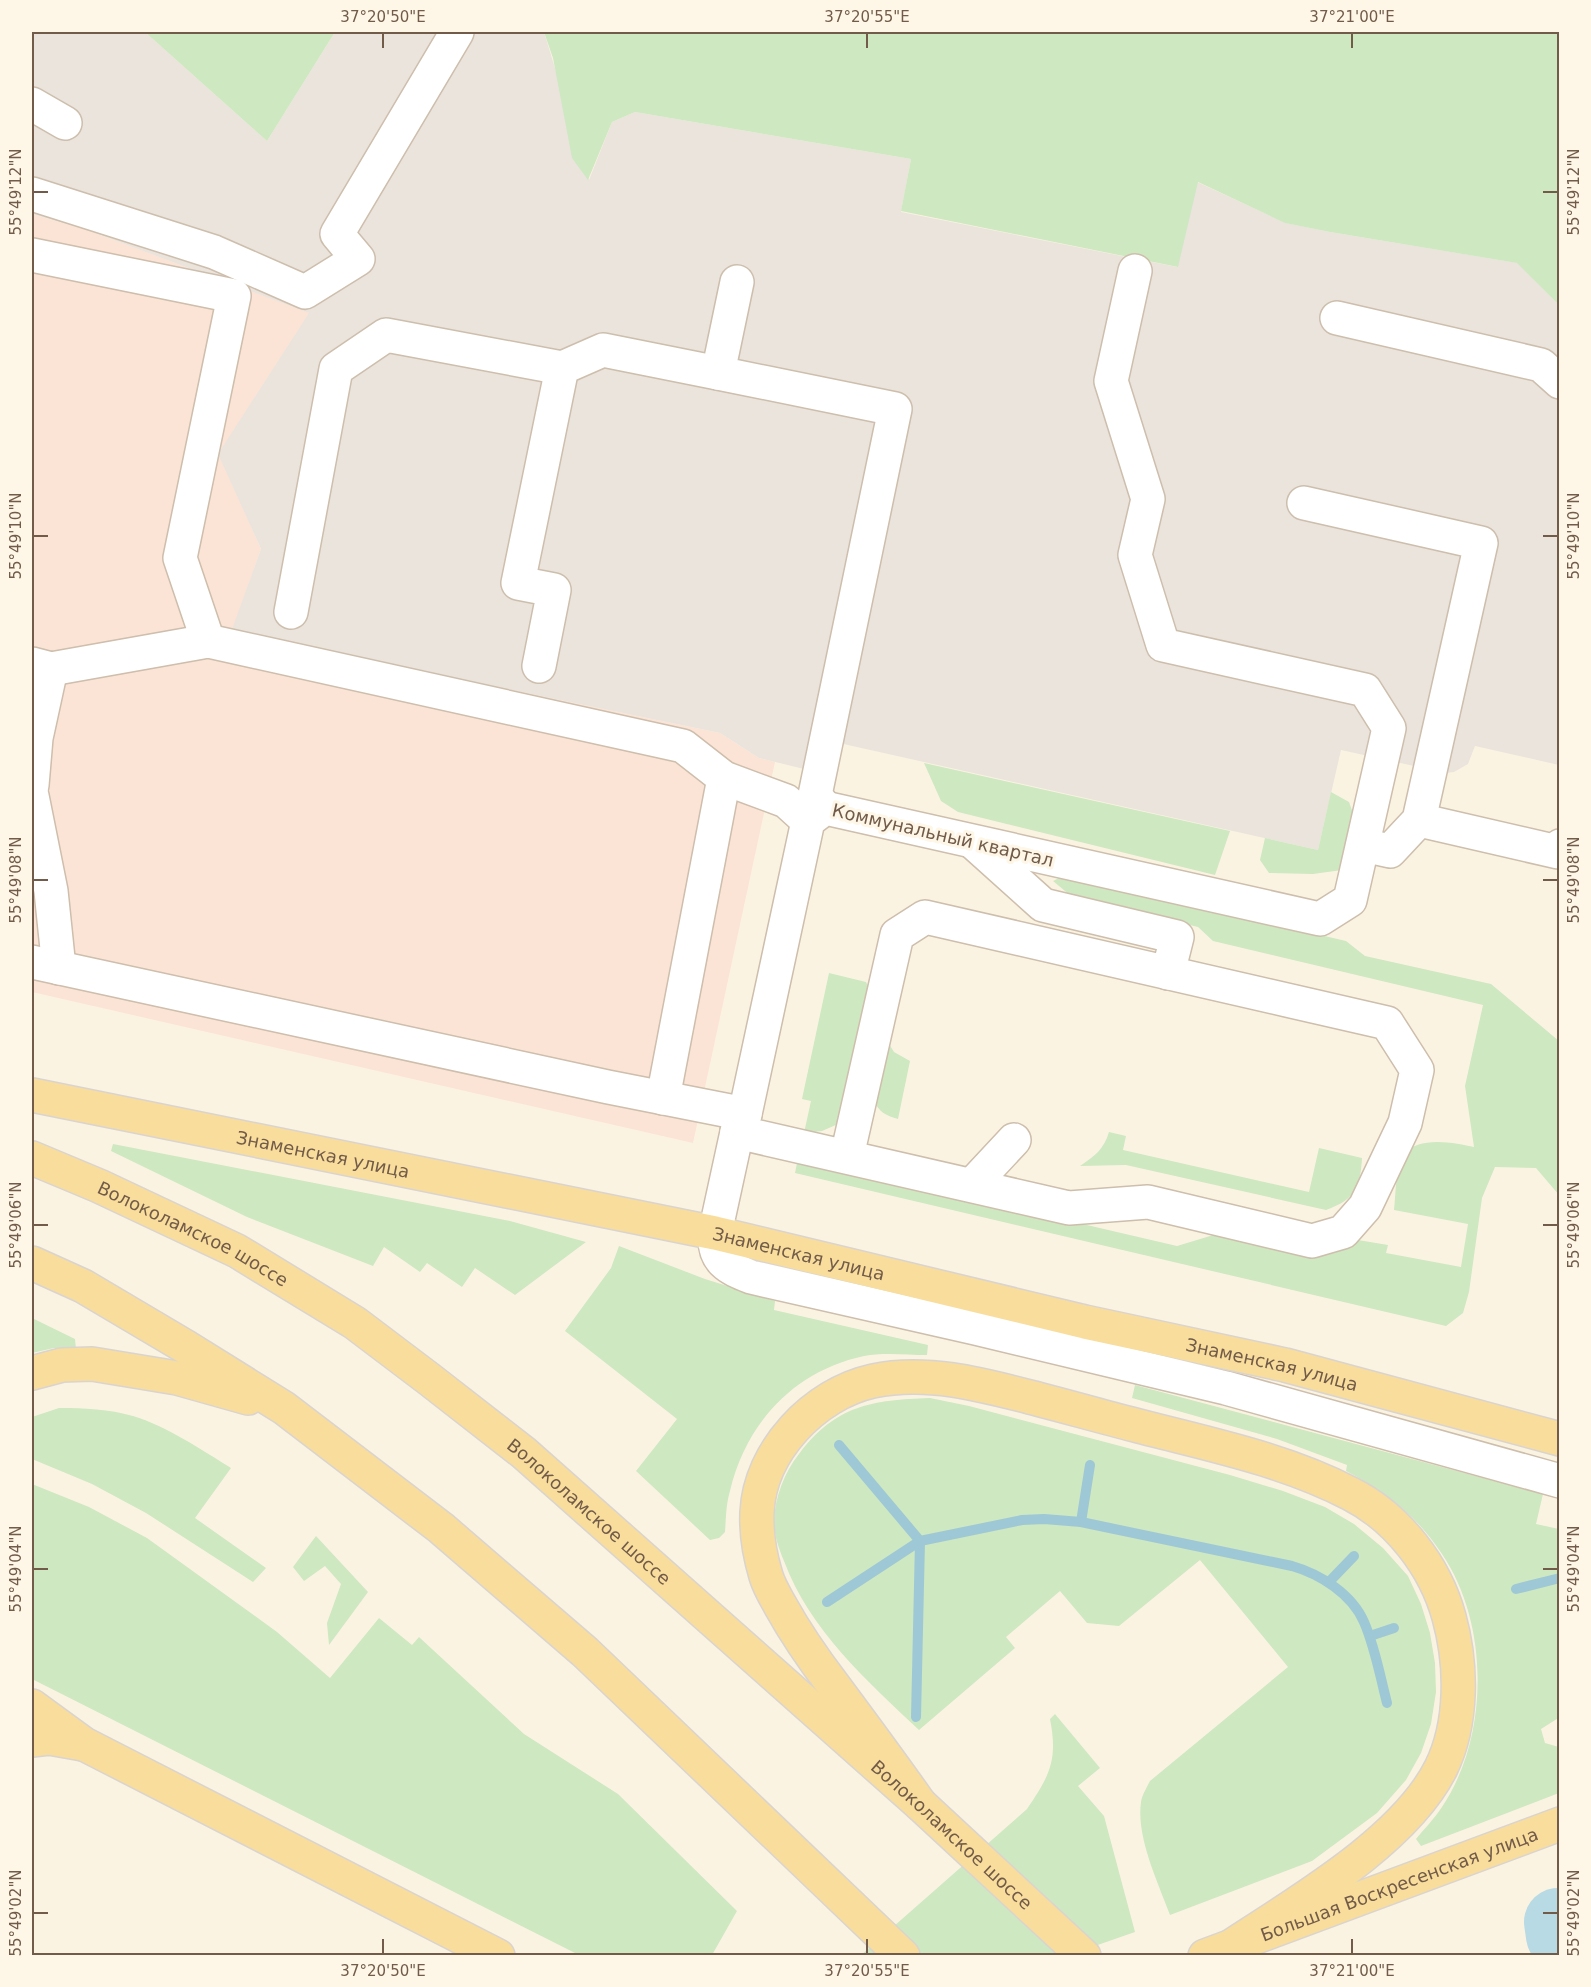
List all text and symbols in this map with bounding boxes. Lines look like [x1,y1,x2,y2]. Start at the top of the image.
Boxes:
text: 37°20'50"E [340,8,426,26]
text: 37°20'55"E [824,8,910,26]
text: 37°21'00"E [1309,8,1395,26]
text: 55°49'12"N [7,148,25,236]
text: 55°49'12"N [1565,148,1583,236]
text: 55°49'10"N [7,492,25,580]
text: 55°49'10"N [1565,492,1583,580]
street label: Коммунальный квартал [830,799,1056,871]
text: 55°49'08"N [7,836,25,924]
text: 55°49'08"N [1565,836,1583,924]
street label: Знаменская улица [235,1126,412,1182]
street label: Волоколамское шоссе [94,1176,292,1290]
text: 55°49'06"N [7,1181,25,1269]
text: 55°49'06"N [1565,1181,1583,1269]
street label: Знаменская улица [711,1222,887,1284]
street label: Знаменская улица [1184,1333,1360,1395]
street label: Волоколамское шоссе [503,1434,675,1589]
text: 55°49'04"N [7,1525,25,1613]
text: 55°49'04"N [1565,1525,1583,1613]
street label: Волоколамское шоссе [867,1756,1037,1913]
street label: Большая Воскресенская улица [1257,1823,1541,1945]
text: 55°49'02"N [7,1869,25,1957]
text: 55°49'02"N [1565,1869,1583,1957]
text: 37°20'50"E [340,1962,426,1980]
text: 37°20'55"E [824,1962,910,1980]
text: 37°21'00"E [1309,1962,1395,1980]

